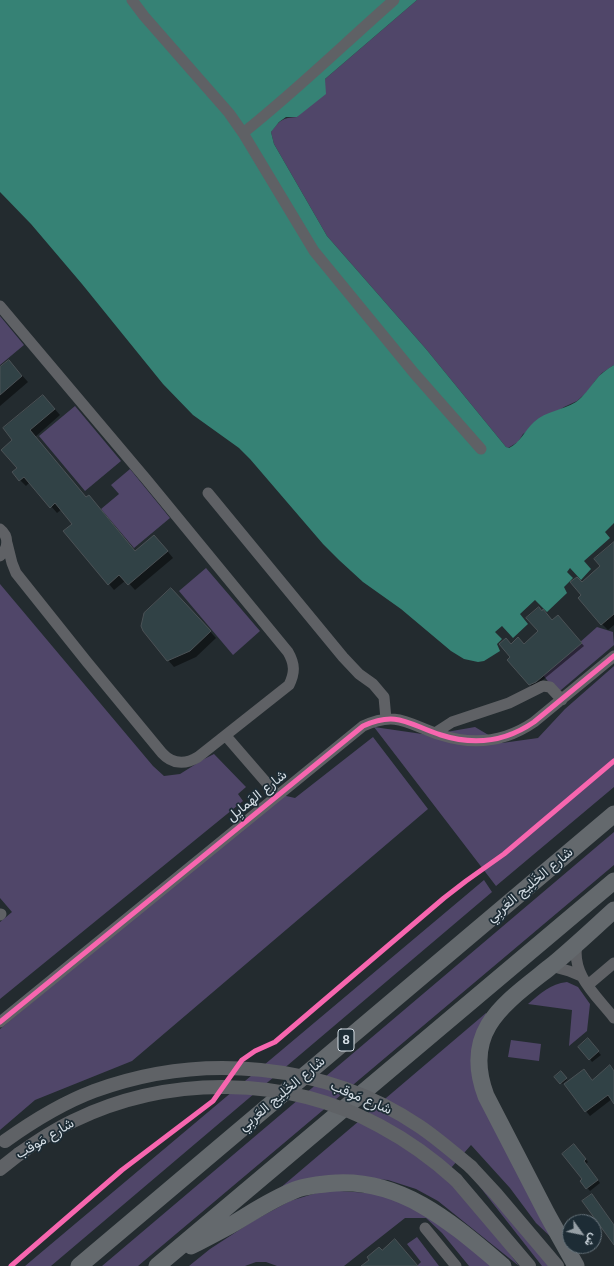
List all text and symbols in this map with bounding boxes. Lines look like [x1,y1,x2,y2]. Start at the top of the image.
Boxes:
street label: شارع الهَمايِل [224,767,290,825]
street label: شارع الخَلِيج العَربِي [483,844,577,926]
road number: 8 [338,1029,354,1051]
street label: شارع الخَلِيج العَربِي [235,1053,329,1135]
street label: شارع مَوقب [328,1078,394,1118]
street label: شارع مَوقب [13,1115,77,1163]
north arrow [562,1214,602,1254]
text: ش [583,1231,600,1249]

